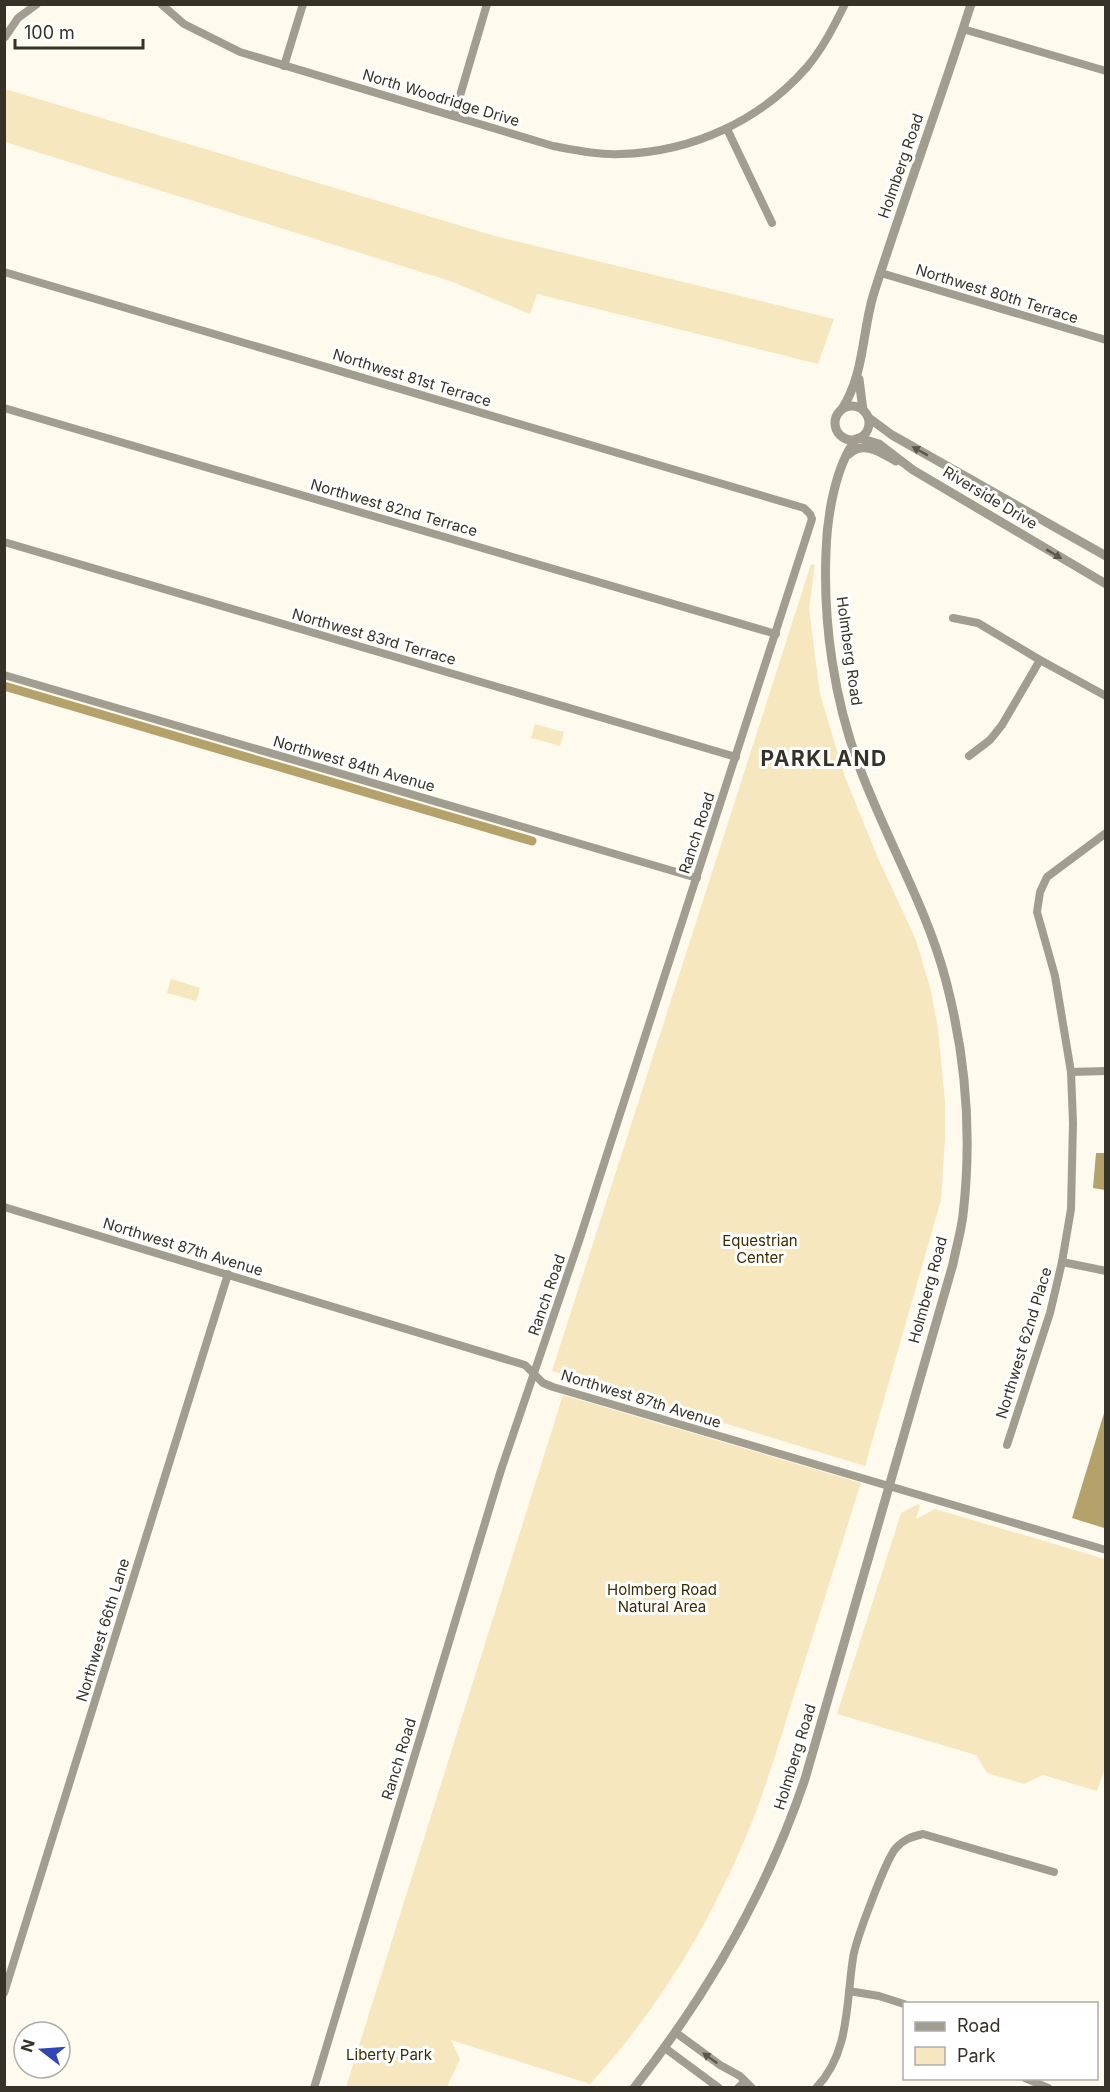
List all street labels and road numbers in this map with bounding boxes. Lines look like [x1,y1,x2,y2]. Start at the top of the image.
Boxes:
street label: North Woodridge Drive [360,65,522,131]
street label: Holmberg Road [874,111,927,221]
street label: Northwest 80th Terrace [913,260,1081,327]
street label: Northwest 81st Terrace [331,344,494,411]
street label: Riverside Drive [940,462,1041,533]
street label: Northwest 82nd Terrace [308,475,480,540]
street label: Holmberg Road [832,595,867,707]
street label: Northwest 83rd Terrace [290,604,458,669]
street label: Northwest 84th Avenue [271,731,437,796]
street label: Ranch Road [674,790,719,876]
street label: Northwest 87th Avenue [101,1213,265,1280]
street label: Holmberg Road [904,1234,951,1345]
street label: Ranch Road [524,1252,569,1338]
street label: Northwest 62nd Place [991,1265,1056,1421]
street label: Northwest 87th Avenue [559,1365,723,1432]
street label: Northwest 66th Lane [72,1556,133,1704]
street label: Holmberg Road [769,1702,820,1812]
street label: Ranch Road [377,1716,420,1802]

